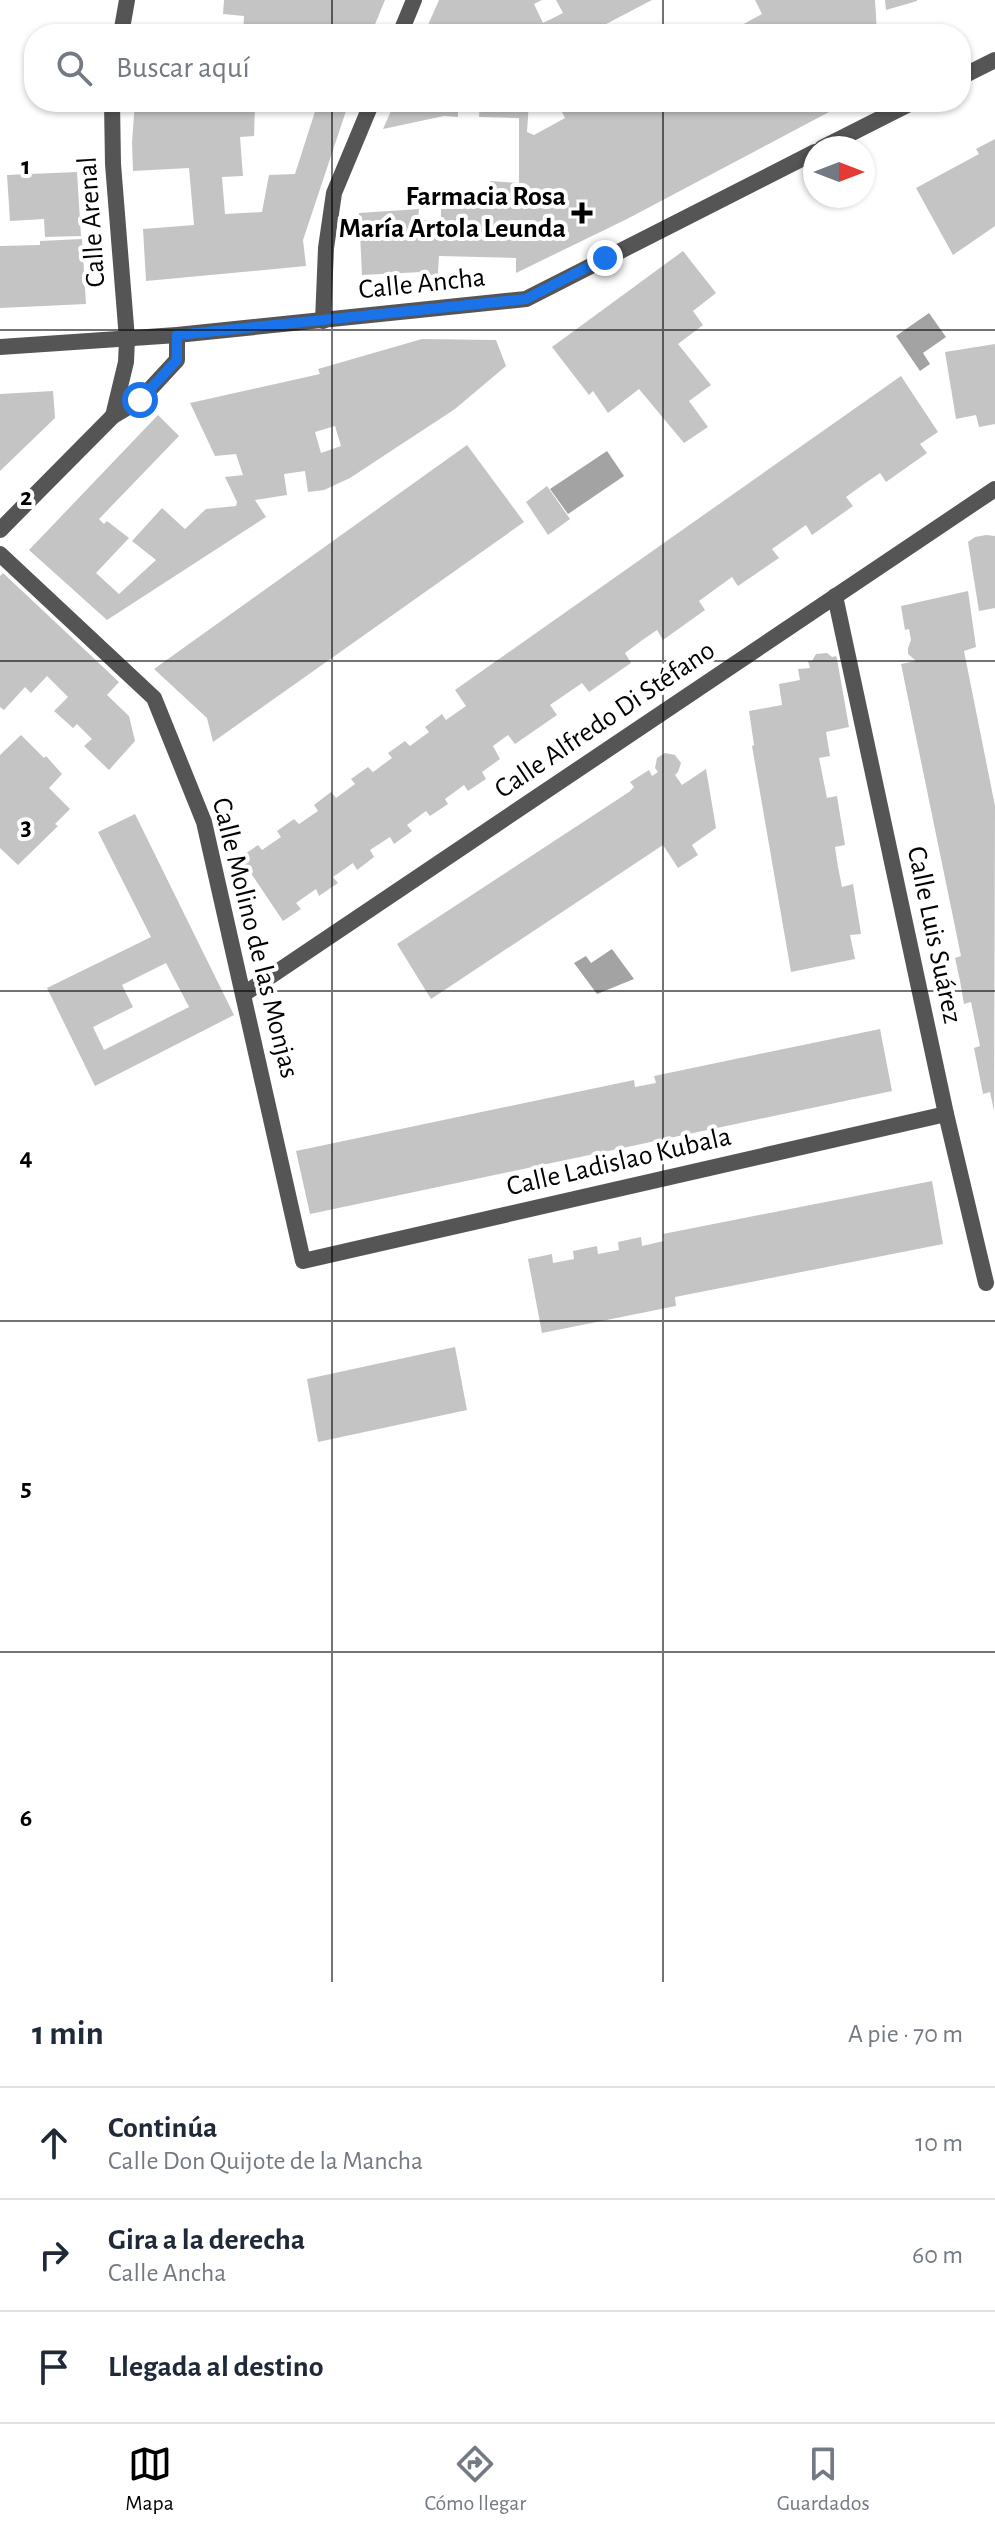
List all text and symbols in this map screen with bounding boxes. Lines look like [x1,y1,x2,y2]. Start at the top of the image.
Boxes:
search box [24,24,971,112]
icon: search [52,46,96,90]
text: Buscar aquí [116,53,250,83]
north arrow [803,136,875,208]
text: 1 [21,153,31,179]
street label: Calle Arenal [73,156,111,288]
place label: Farmacia Rosa María Artola Leunda [339,183,566,243]
marker: Farmacia Rosa María Artola Leunda [573,204,591,222]
route end [587,240,623,276]
street label: Calle Ancha [357,263,487,305]
route start [122,382,158,418]
text: 2 [20,484,32,510]
street label: Calle Alfredo Di Stéfano [490,636,720,804]
street label: Calle Molino de las Monjas [207,795,303,1081]
text: 3 [20,814,32,840]
street label: Calle Luis Suárez [902,844,966,1026]
street label: Calle Ladislao Kubala [504,1123,734,1201]
text: 4 [19,1144,33,1170]
text: 5 [20,1475,32,1501]
text: 6 [20,1805,32,1831]
text: 1 min [32,2017,104,2051]
text: A pie · 70 m [848,2021,963,2047]
text: Continúa [108,2113,217,2143]
icon: ahead [32,2121,76,2165]
text: 10 m [915,2130,963,2156]
text: Calle Don Quijote de la Mancha [108,2148,423,2174]
text: Gira a la derecha [108,2225,305,2255]
icon: right [32,2233,76,2277]
text: 60 m [912,2242,963,2268]
text: Calle Ancha [108,2260,226,2286]
icon: arrive [32,2345,76,2389]
text: Llegada al destino [108,2352,324,2382]
tab: Mapa [125,2442,174,2516]
tab: Cómo llegar [424,2442,526,2516]
tab: Guardados [777,2442,870,2516]

